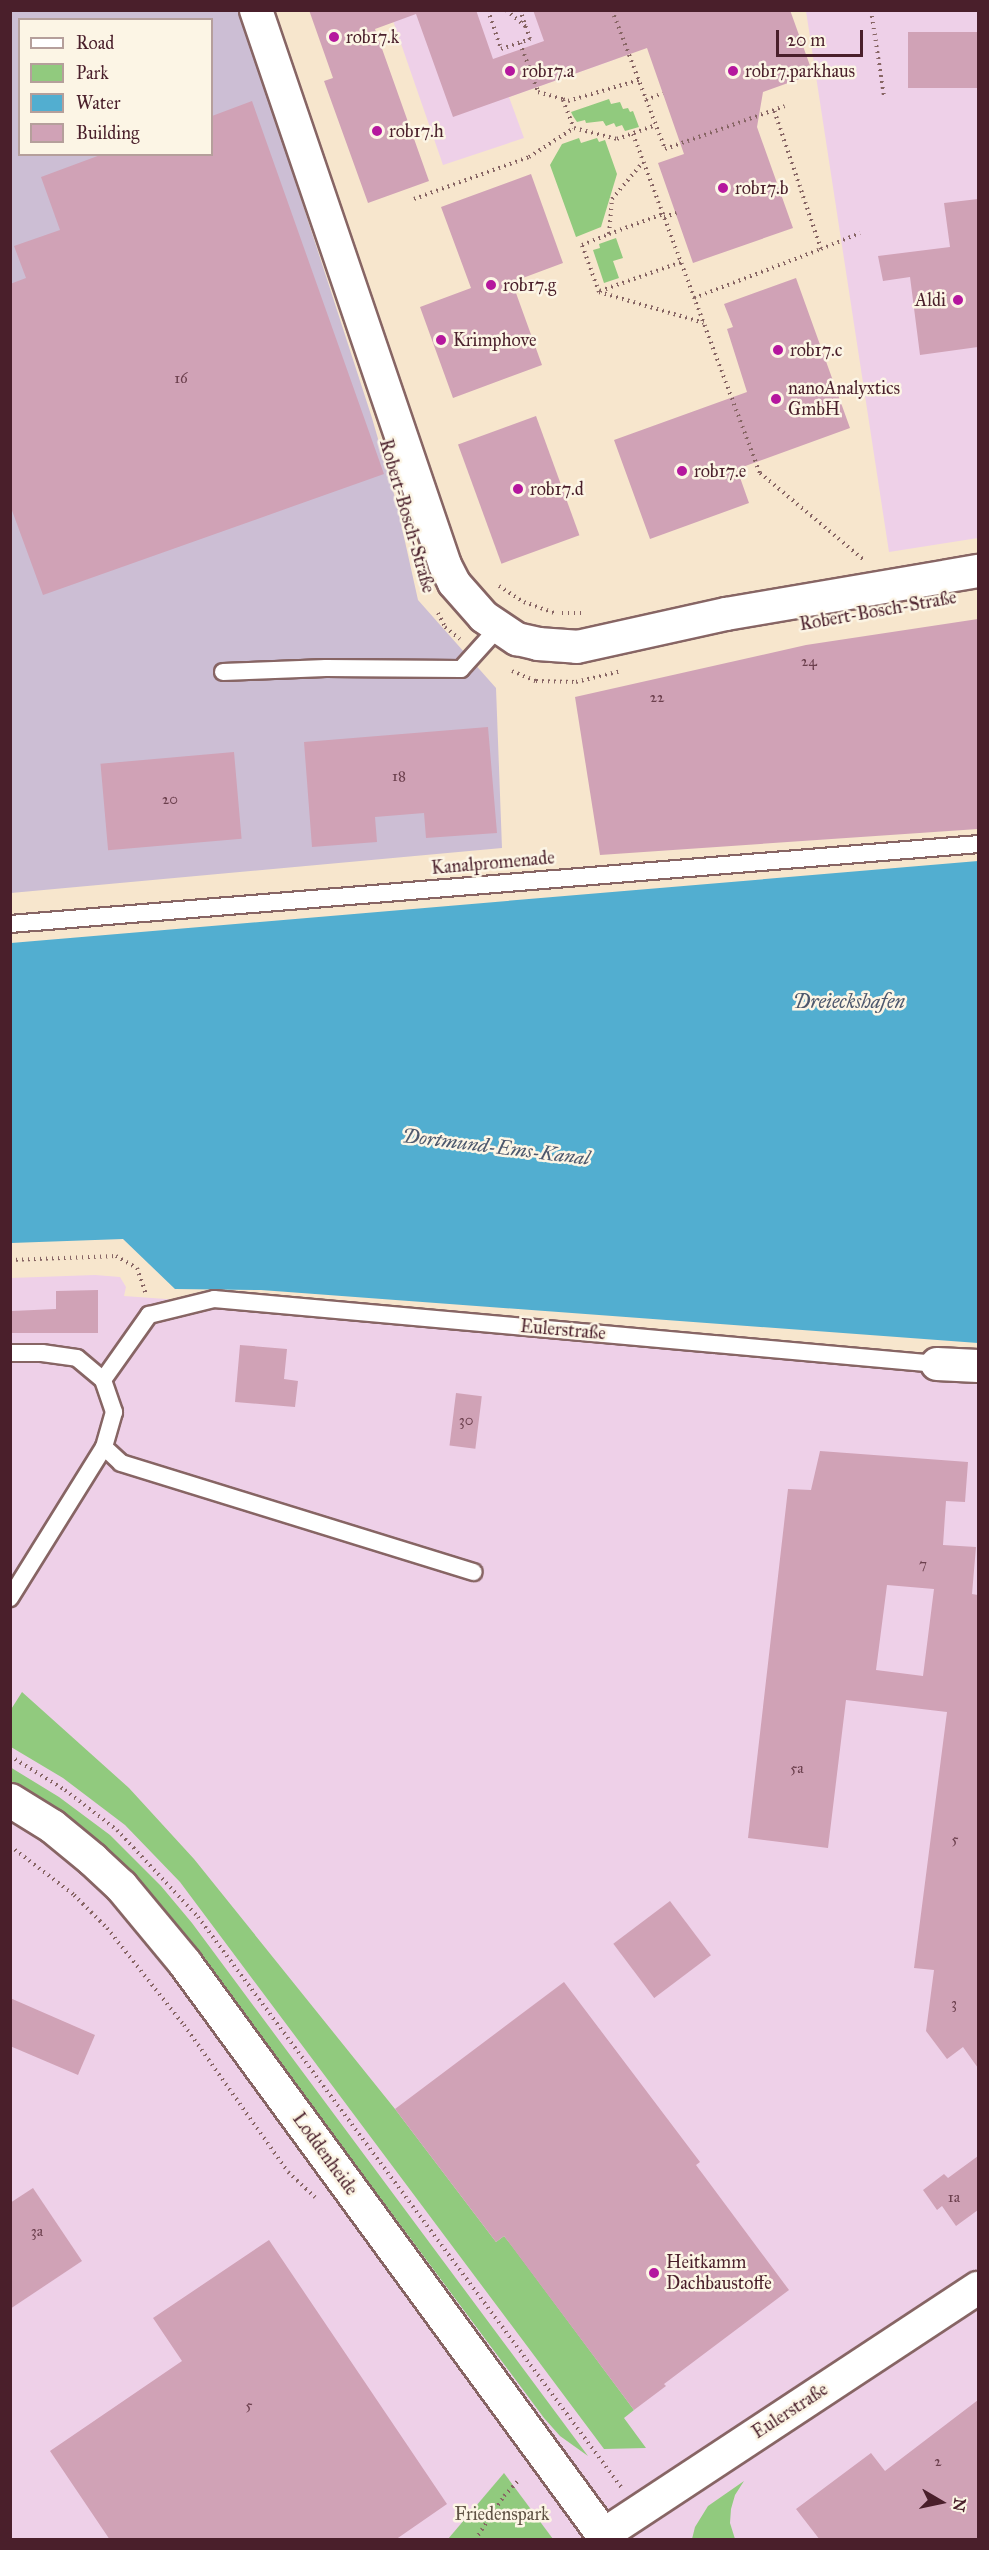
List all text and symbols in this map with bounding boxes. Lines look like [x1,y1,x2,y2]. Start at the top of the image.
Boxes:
legend [18,18,213,156]
scale bar [779,18,866,56]
place label: rob17.k [346,26,399,48]
text: 20 m [787,29,825,51]
marker: rob17.k [327,30,341,44]
text: Road [76,32,114,54]
place label: rob17.a [522,60,574,82]
place label: rob17.parkhaus [745,60,855,82]
text: Park [76,62,109,84]
marker: rob17.a [503,64,517,78]
marker: rob17.parkhaus [726,64,740,78]
text: Water [76,92,120,114]
place label: rob17.h [389,120,444,142]
text: Building [76,122,139,144]
marker: rob17.h [370,124,384,138]
place label: rob17.b [735,177,789,199]
marker: rob17.b [716,181,730,195]
place label: rob17.g [503,274,556,296]
marker: rob17.g [484,278,498,292]
place label: Aldi [915,289,946,311]
marker: Aldi [951,293,965,307]
place label: Krimphove [453,329,536,351]
marker: Krimphove [434,333,448,347]
place label: rob17.c [790,339,842,361]
marker: rob17.c [771,343,785,357]
house number: 16 [174,370,188,388]
place label: nanoAnalyxtics GmbH [788,378,900,420]
marker: nanoAnalyxtics GmbH [769,392,783,406]
street label: Robert-Bosch-Straße [375,437,439,595]
place label: rob17.e [694,460,746,482]
marker: rob17.e [675,464,689,478]
place label: rob17.d [530,478,584,500]
marker: rob17.d [511,482,525,496]
street label: Robert-Bosch-Straße [798,587,958,635]
house number: 24 [801,653,817,671]
house number: 22 [650,689,664,707]
house number: 18 [392,768,406,786]
house number: 20 [162,791,178,809]
street label: Kanalpromenade [430,847,556,879]
water label: Dreieckshafen [793,989,905,1013]
water label: Dortmund-Ems-Kanal [401,1124,591,1170]
street label: Eulerstraße [519,1316,607,1344]
house number: 30 [459,1412,473,1430]
house number: 7 [919,1556,927,1574]
house number: 5a [790,1760,804,1778]
house number: 5 [952,1831,958,1849]
house number: 3 [951,1995,957,2013]
street label: Loddenheide [288,2109,362,2199]
house number: 1a [948,2189,960,2207]
house number: 3a [31,2223,43,2241]
place label: Heitkamm Dachbaustoffe [666,2252,772,2294]
marker: Heitkamm Dachbaustoffe [647,2266,661,2280]
street label: Eulerstraße [748,2379,832,2443]
house number: 5 [246,2397,252,2415]
house number: 2 [934,2453,942,2471]
north arrow [911,2472,971,2532]
text: N [949,2497,970,2513]
park label: Friedenspark [455,2503,549,2525]

